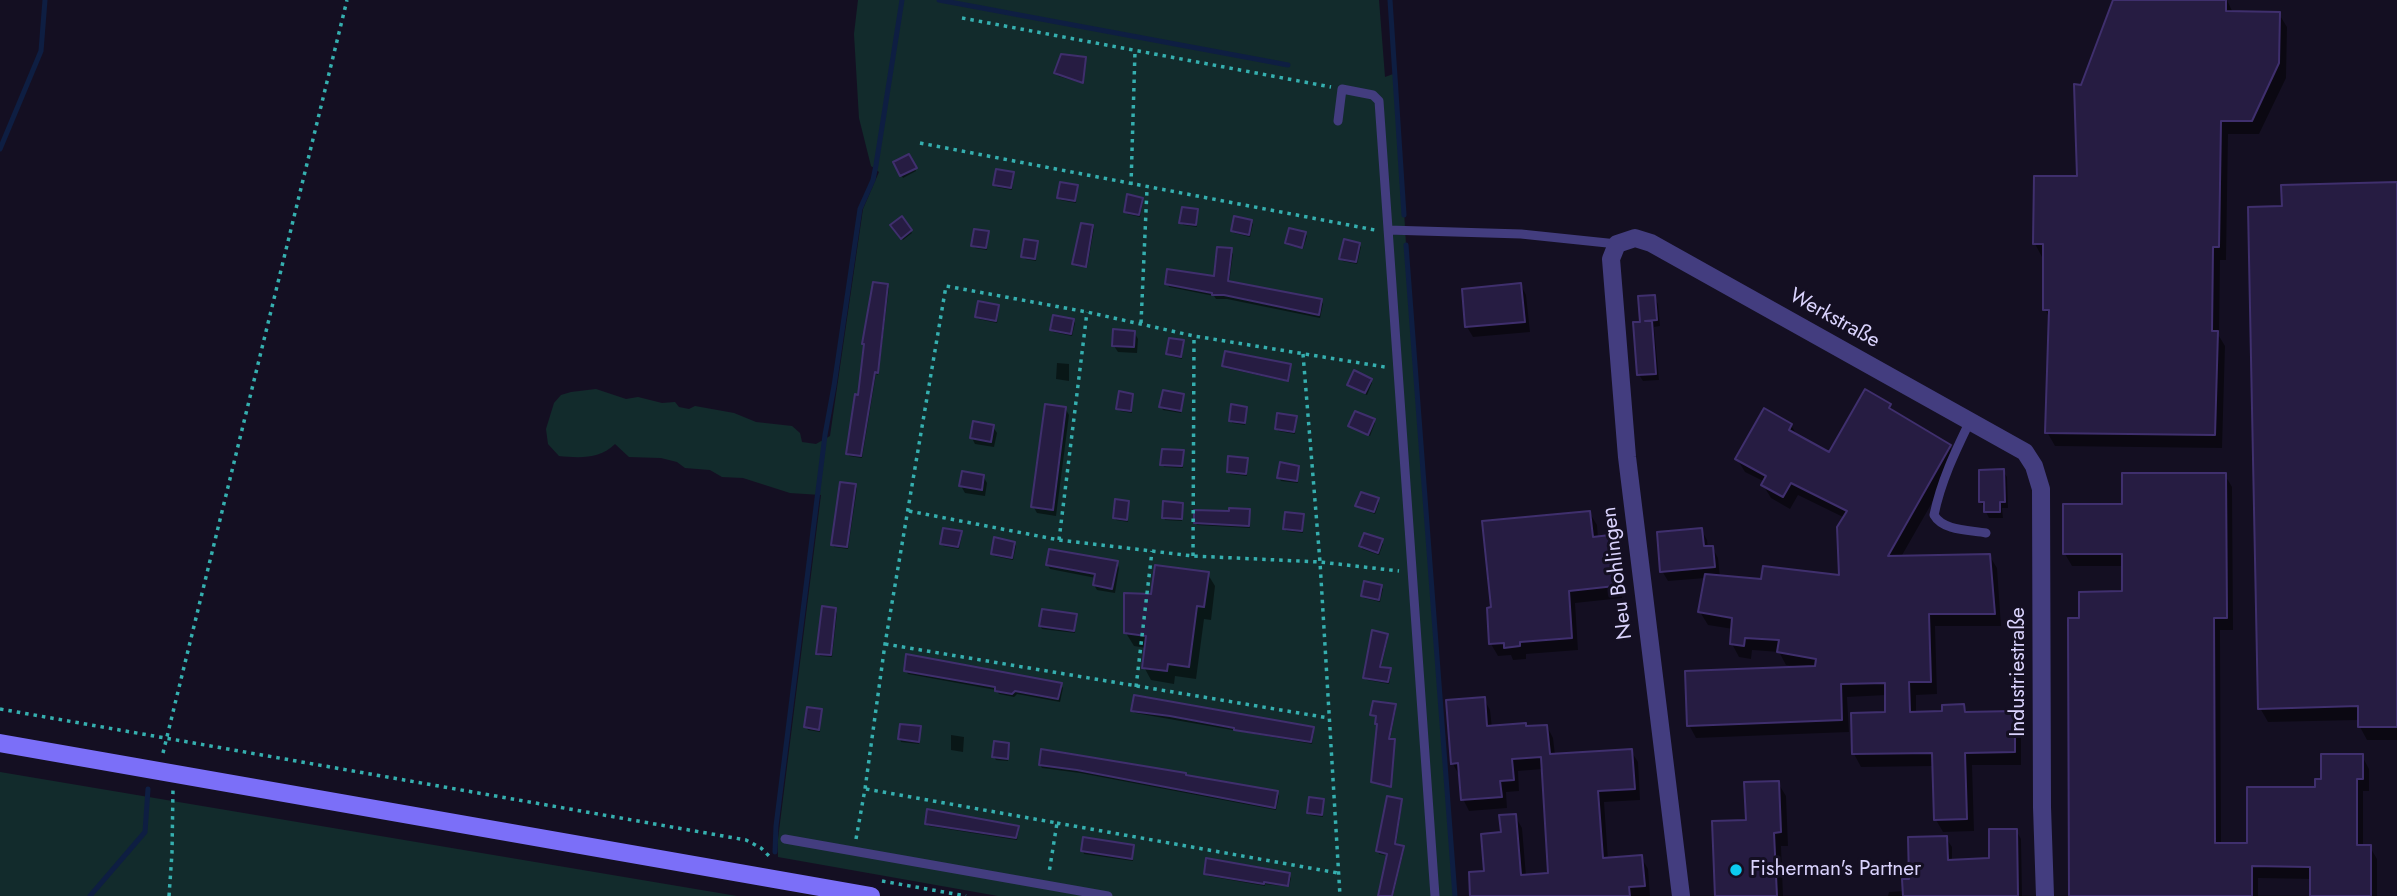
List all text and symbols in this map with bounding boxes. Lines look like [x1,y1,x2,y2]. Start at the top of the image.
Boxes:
street label: Werkstraße [1784,284,1884,354]
street label: Neu Bohlingen [1597,505,1639,641]
street label: Industriestraße [2006,607,2032,737]
place label: Fisherman's Partner [1750,857,1921,883]
marker: Fisherman's Partner [1728,862,1744,878]

